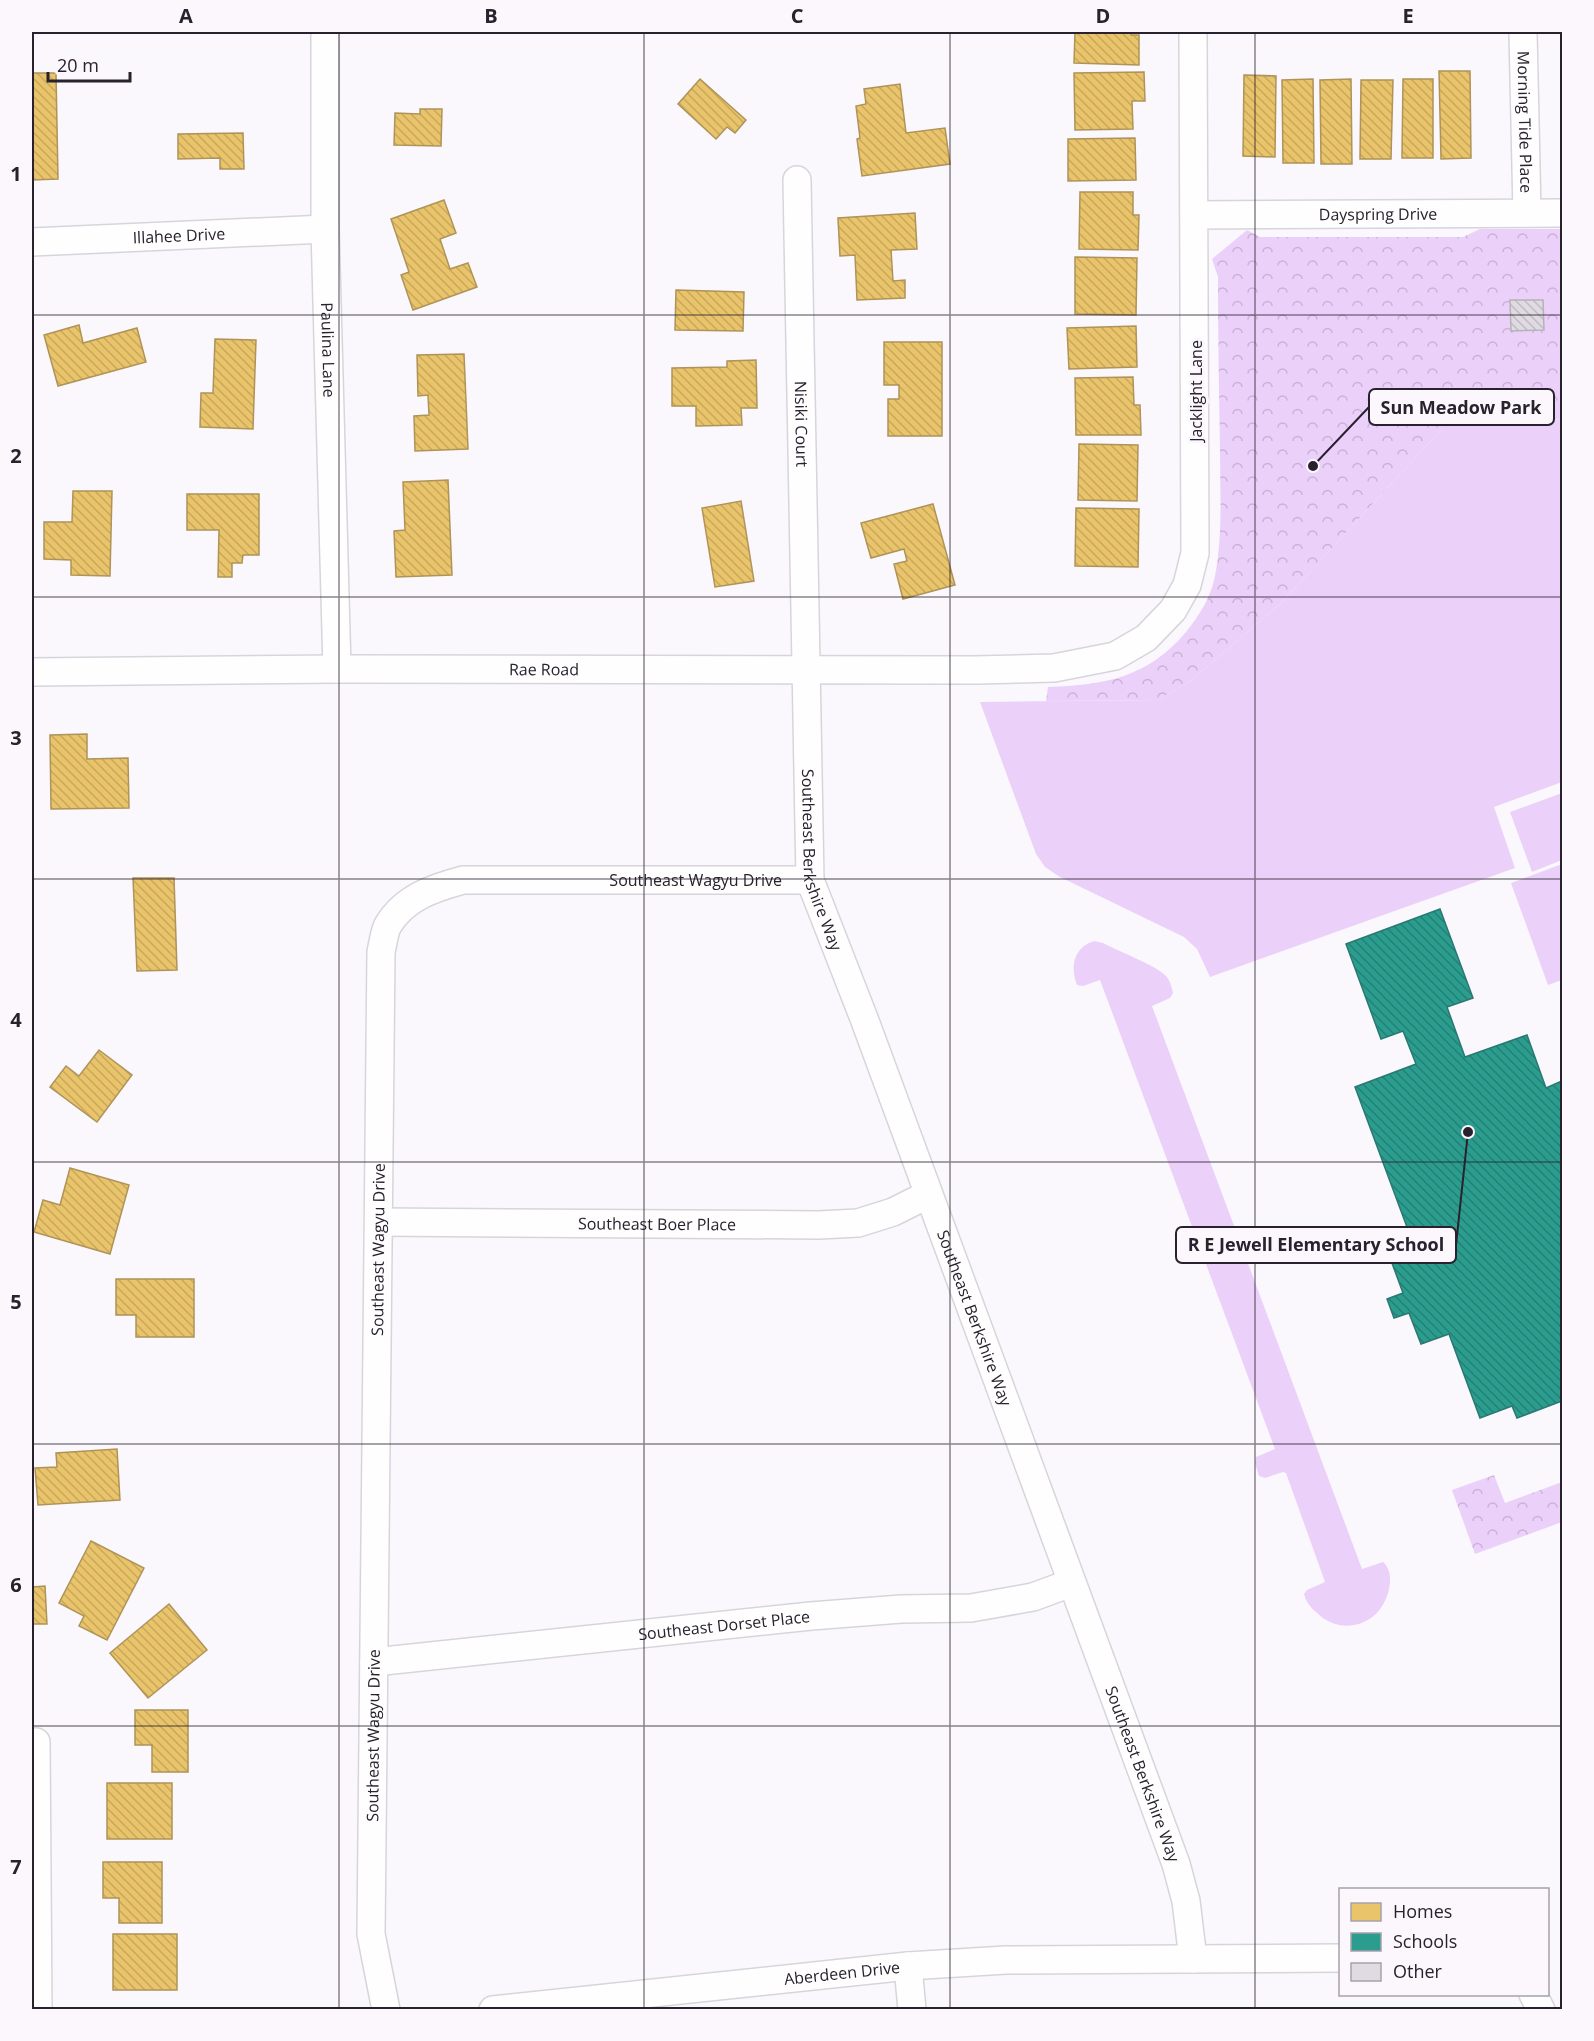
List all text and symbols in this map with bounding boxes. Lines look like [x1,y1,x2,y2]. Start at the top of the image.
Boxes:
text: A [179,2,193,29]
text: B [484,2,498,29]
text: C [791,2,804,29]
text: D [1096,2,1110,29]
text: E [1402,2,1414,29]
scale bar [48,45,130,83]
street label: Morning Tide Place [1512,51,1538,193]
text: 20 m [57,53,99,77]
text: 1 [10,160,22,187]
street label: Dayspring Drive [1319,203,1437,225]
street label: Illahee Drive [132,222,226,249]
street label: Paulina Lane [316,302,341,398]
street label: Jacklight Lane [1185,340,1207,444]
street label: Nisiki Court [790,381,813,468]
callout: Sun Meadow Park [1369,389,1554,425]
text: Sun Meadow Park [1381,395,1542,419]
text: 2 [10,442,22,469]
street label: Rae Road [509,658,579,680]
text: 3 [10,724,22,751]
street label: Southeast Berkshire Way [797,769,848,955]
street label: Southeast Wagyu Drive [609,869,782,891]
text: 4 [10,1006,22,1033]
street label: Southeast Wagyu Drive [366,1163,390,1336]
street label: Southeast Boer Place [578,1212,736,1235]
street label: Southeast Berkshire Way [932,1227,1017,1410]
callout: R E Jewell Elementary School [1176,1227,1456,1263]
text: R E Jewell Elementary School [1188,1232,1444,1256]
text: 5 [10,1288,22,1315]
text: 6 [10,1571,22,1598]
street label: Southeast Dorset Place [637,1605,811,1645]
street label: Southeast Wagyu Drive [361,1649,385,1822]
street label: Southeast Berkshire Way [1100,1683,1186,1866]
text: 7 [10,1853,22,1880]
legend [1339,1888,1549,1996]
text: Homes [1393,1899,1452,1923]
text: Schools [1393,1929,1457,1953]
street label: Aberdeen Drive [783,1956,901,1990]
text: Other [1393,1959,1443,1983]

